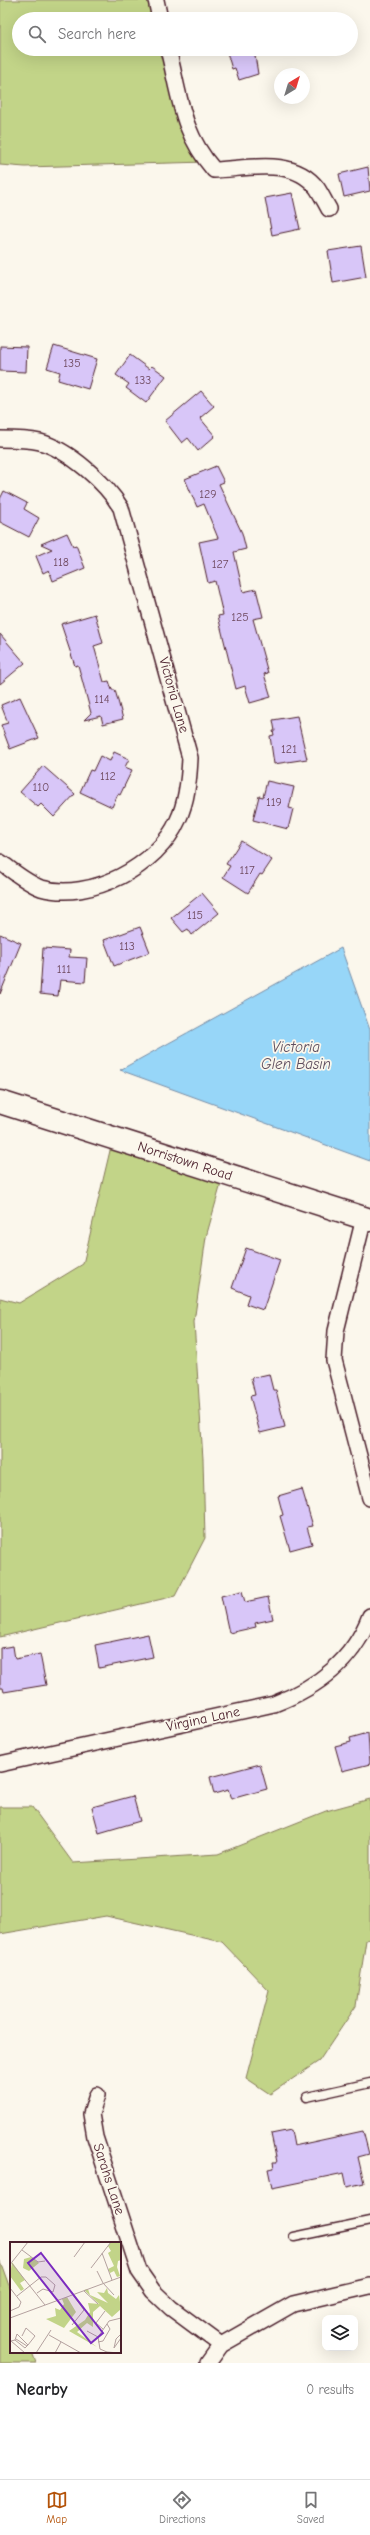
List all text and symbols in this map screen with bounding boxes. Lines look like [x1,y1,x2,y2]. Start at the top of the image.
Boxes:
search box [12,12,358,56]
icon: search [26,23,48,45]
text: Search here [58,25,136,43]
north arrow [274,68,310,104]
house number: 135 [63,356,81,370]
house number: 133 [135,373,151,387]
house number: 129 [199,487,217,501]
house number: 118 [53,555,69,569]
house number: 127 [212,557,229,571]
house number: 125 [231,610,249,624]
street label: Victoria Lane [155,655,193,735]
house number: 114 [94,692,110,706]
house number: 121 [281,742,297,756]
house number: 112 [100,769,116,783]
house number: 110 [33,780,49,794]
house number: 119 [266,795,282,809]
house number: 117 [239,863,255,877]
house number: 115 [187,908,203,922]
house number: 113 [119,939,135,953]
house number: 111 [57,962,71,976]
water label: Victoria Glen Basin [261,1038,331,1073]
street label: Norristown Road [135,1138,235,1184]
street label: Virgina Lane [165,1703,241,1735]
street label: Sarahs Lane [89,2141,129,2217]
inset map [10,2242,121,2353]
map controls [322,2315,358,2351]
button: layers [322,2315,358,2351]
text: Nearby [16,2380,67,2399]
text: 0 results [306,2382,354,2397]
tab: Map [46,2489,68,2526]
tab: Directions [159,2489,206,2526]
tab: Saved [297,2489,324,2526]

